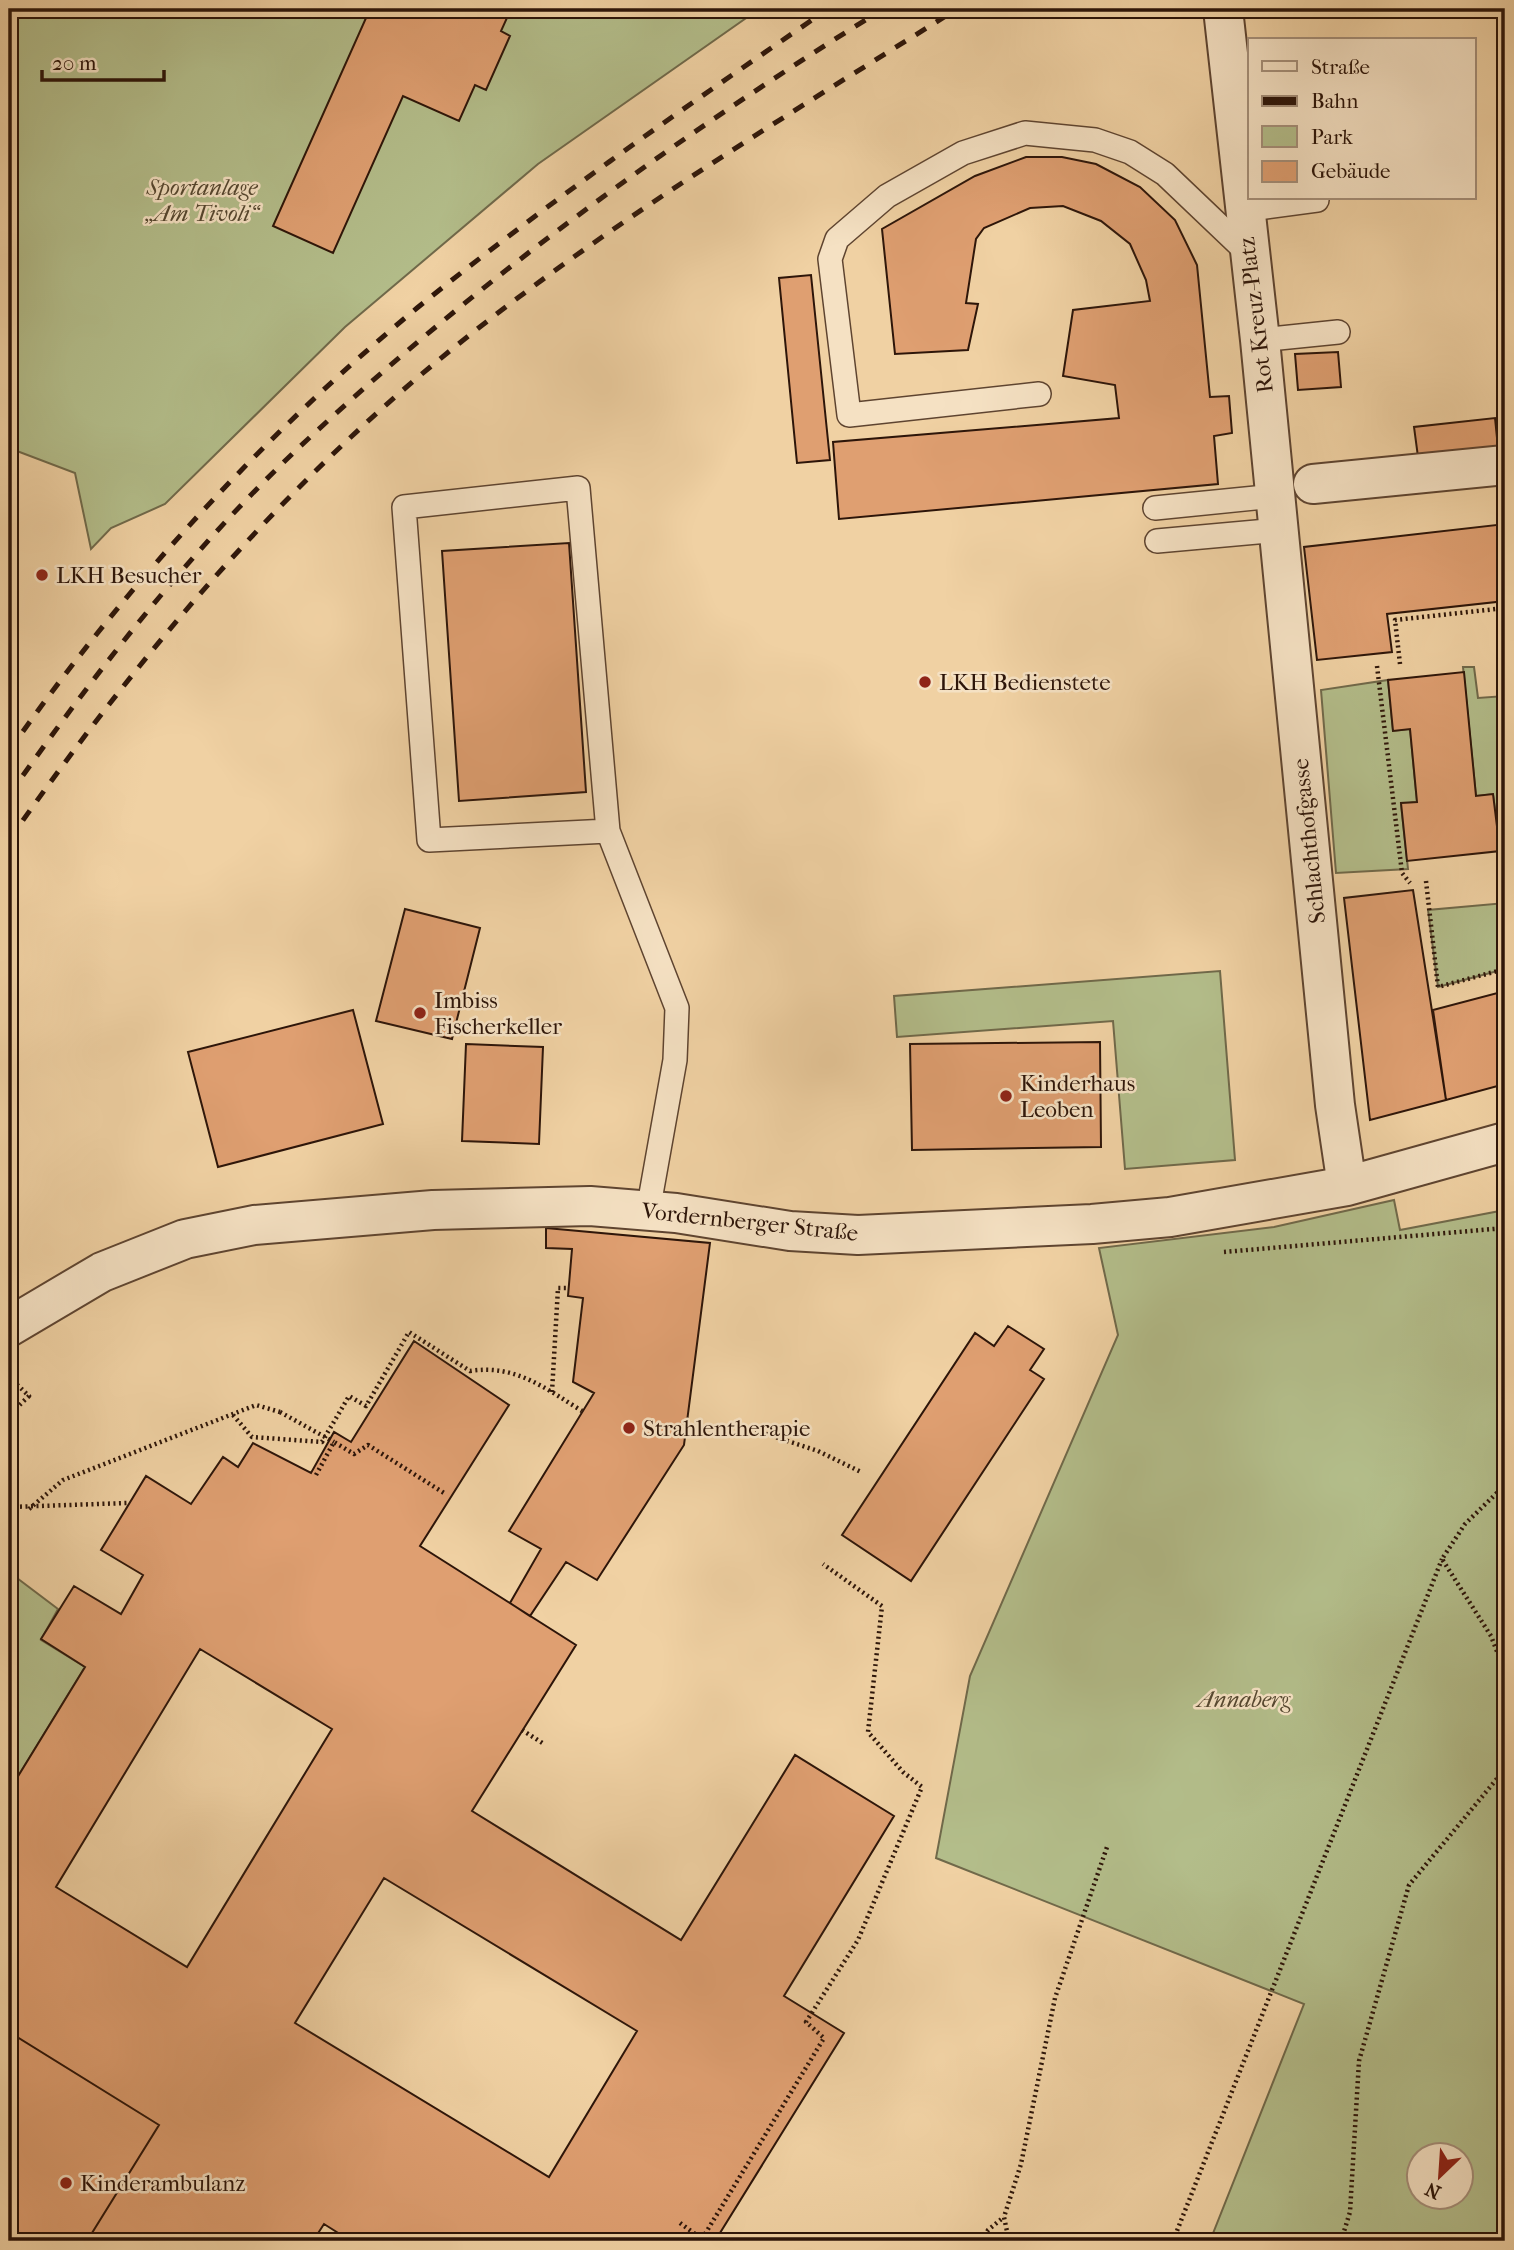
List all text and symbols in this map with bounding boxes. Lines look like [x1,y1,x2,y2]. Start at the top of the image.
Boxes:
scale bar [42,38,164,82]
legend [1248,38,1476,200]
text: 20 m [52,51,97,75]
text: Straße [1311,55,1370,79]
text: Bahn [1311,89,1358,113]
text: Park [1311,125,1353,149]
text: Gebäude [1311,159,1391,183]
park label: Sportanlage „Am Tivoli“ [144,174,261,227]
street label: Rot Kreuz-Platz [1233,235,1279,395]
place label: LKH Besucher [56,562,202,589]
marker: LKH Besucher [34,567,50,583]
place label: LKH Bedienstete [939,669,1111,696]
marker: LKH Bedienstete [917,674,933,690]
street label: Schlachthofgasse [1287,757,1331,925]
place label: Imbiss Fischerkeller [434,987,562,1040]
marker: Imbiss Fischerkeller [412,1005,428,1021]
place label: Kinderhaus Leoben [1020,1070,1135,1123]
marker: Kinderhaus Leoben [998,1088,1014,1104]
street label: Vordernberger Straße [639,1197,860,1247]
place label: Strahlentherapie [643,1415,810,1442]
marker: Strahlentherapie [621,1420,637,1436]
park label: Annaberg [1195,1686,1291,1713]
north arrow [1406,2142,1476,2212]
place label: Kinderambulanz [80,2170,246,2197]
marker: Kinderambulanz [58,2175,74,2191]
text: N [1422,2177,1444,2204]

